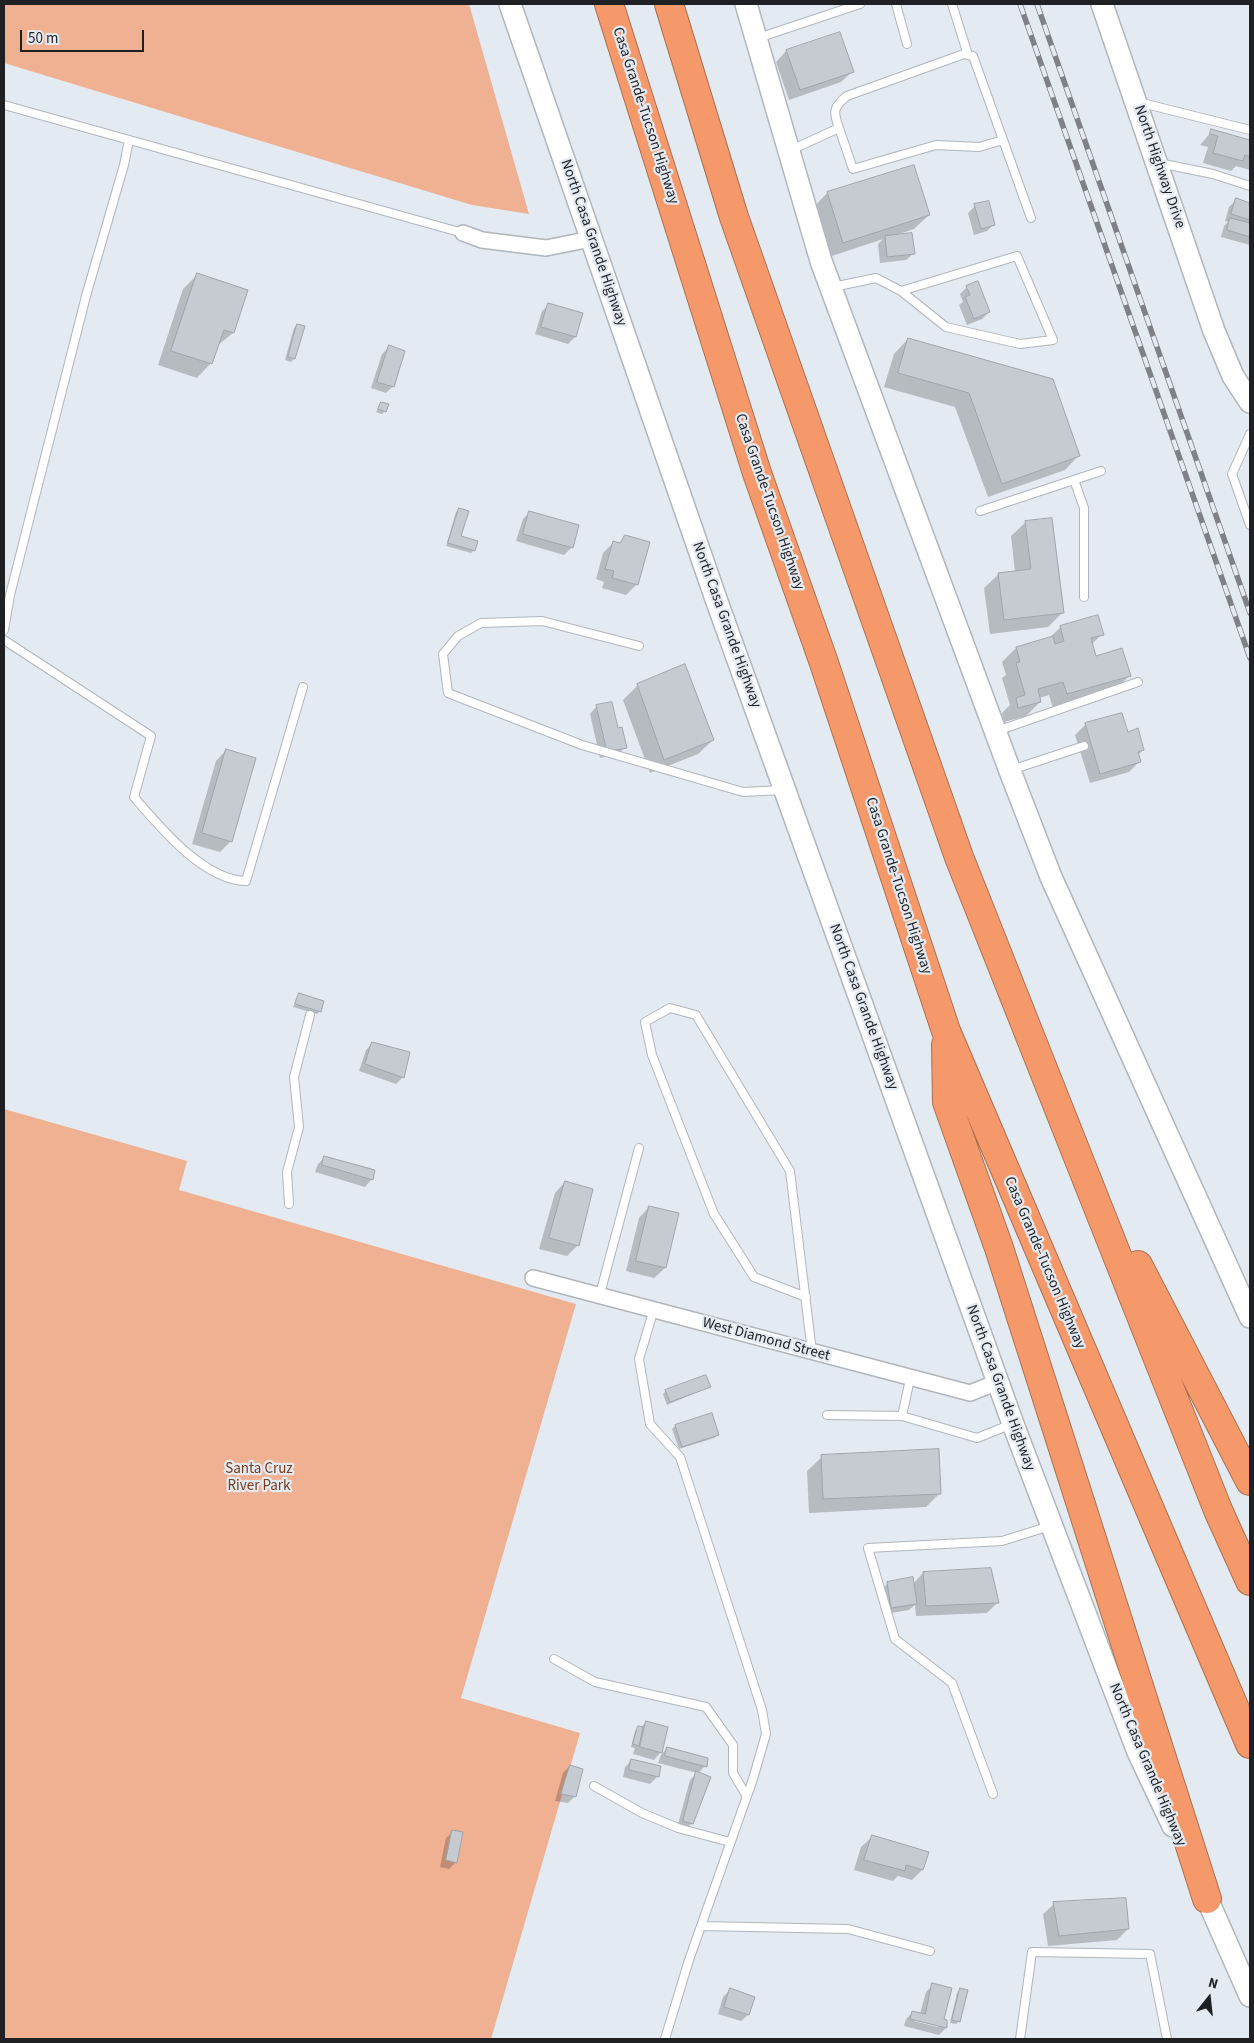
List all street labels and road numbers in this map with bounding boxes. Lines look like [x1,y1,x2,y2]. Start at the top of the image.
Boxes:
street label: Casa Grande-Tucson Highway [608,25,682,207]
street label: North Highway Drive [1129,103,1189,231]
street label: North Casa Grande Highway [556,157,630,329]
street label: Casa Grande-Tucson Highway [730,412,808,592]
street label: North Casa Grande Highway [688,540,764,710]
street label: Casa Grande-Tucson Highway [861,795,935,977]
street label: North Casa Grande Highway [825,922,901,1092]
street label: Casa Grande-Tucson Highway [1000,1174,1088,1352]
street label: North Casa Grande Highway [962,1303,1038,1473]
street label: West Diamond Street [700,1314,832,1366]
street label: North Casa Grande Highway [1104,1681,1190,1849]

